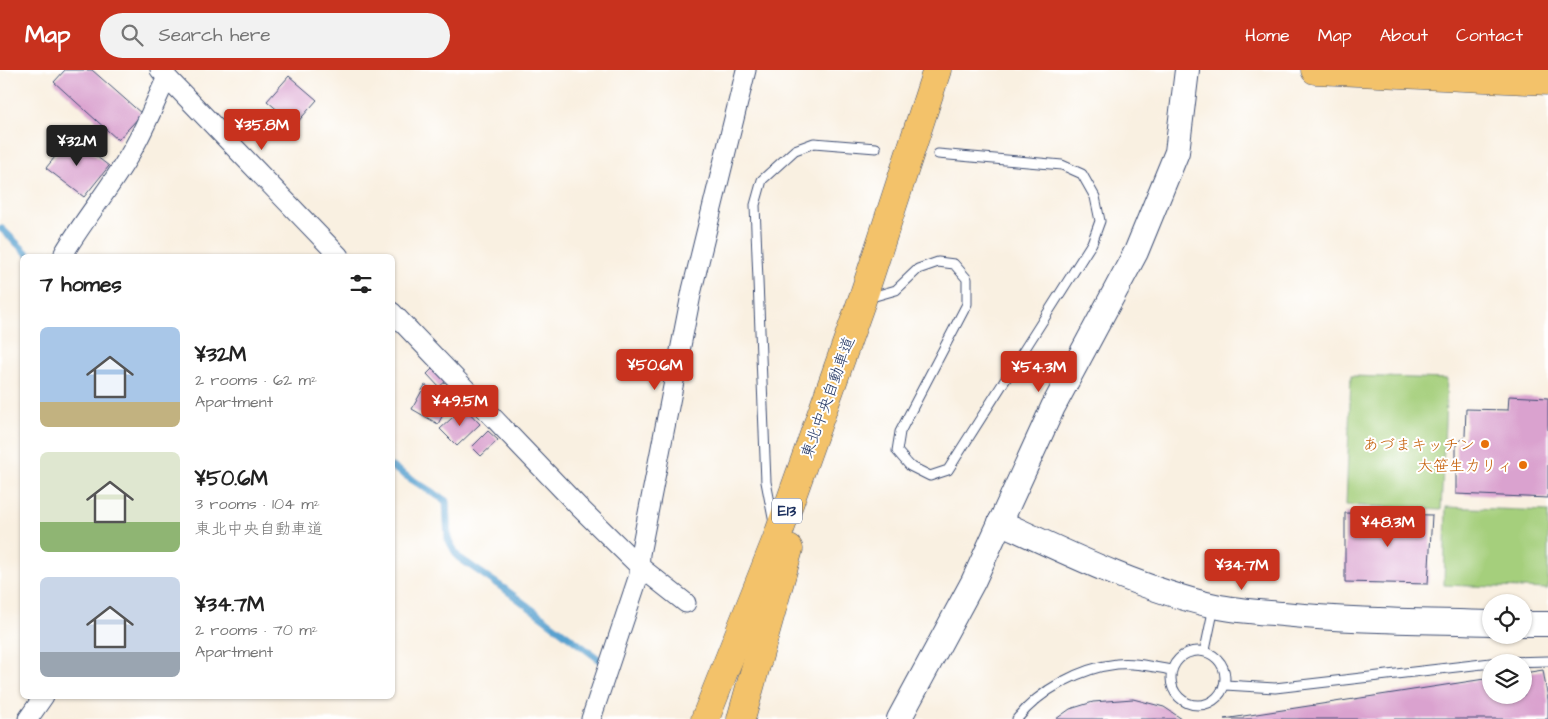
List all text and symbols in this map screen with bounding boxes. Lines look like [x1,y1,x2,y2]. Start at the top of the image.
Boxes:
search box [100,13,450,58]
text: Map [25,18,70,52]
icon: search [118,21,146,49]
text: Search here [158,22,271,49]
text: Home [1245,23,1290,48]
text: Map [1318,23,1352,48]
text: About [1380,23,1428,48]
text: Contact [1456,23,1523,48]
pin: ¥35.8M [221,108,303,151]
text: ¥35.8M [235,114,289,136]
pin: ¥32M [47,124,107,167]
text: ¥32M [57,130,97,152]
text: 7 homes [40,270,122,299]
icon: filters [347,270,375,298]
street label: 東北中央自動車道 [796,333,860,461]
text: ¥32M [195,340,246,369]
icon: home [80,347,140,407]
pin: ¥50.6M [614,348,696,391]
pin: ¥54.3M [998,350,1080,393]
text: ¥50.6M [627,354,683,376]
text: ¥54.3M [1012,356,1066,378]
text: 2 rooms · 62 m² [195,369,317,391]
pin: ¥49.5M [419,384,501,427]
text: ¥49.5M [432,390,488,412]
text: Apartment [195,391,273,413]
place label: あづまキッチン [1363,434,1475,456]
marker: あづまキッチン [1479,438,1491,450]
place label: 大笹生カリィ [1417,455,1513,477]
marker: 大笹生カリィ [1517,459,1529,471]
text: ¥50.6M [195,464,268,493]
icon: home [80,472,140,532]
text: 3 rooms · 104 m² [195,493,320,515]
road number: E13 [772,498,802,524]
pin: ¥48.3M [1347,506,1429,548]
text: ¥48.3M [1361,511,1415,533]
text: 東北中央自動車道 [195,518,323,540]
pin: ¥34.7M [1201,548,1283,591]
text: ¥34.7M [1216,554,1268,576]
text: ¥34.7M [195,590,264,619]
map controls [1482,594,1532,704]
button: locate [1482,594,1532,644]
icon: home [80,597,140,657]
text: 2 rooms · 70 m² [195,619,318,641]
text: Apartment [195,641,273,663]
button: layers [1482,654,1532,704]

